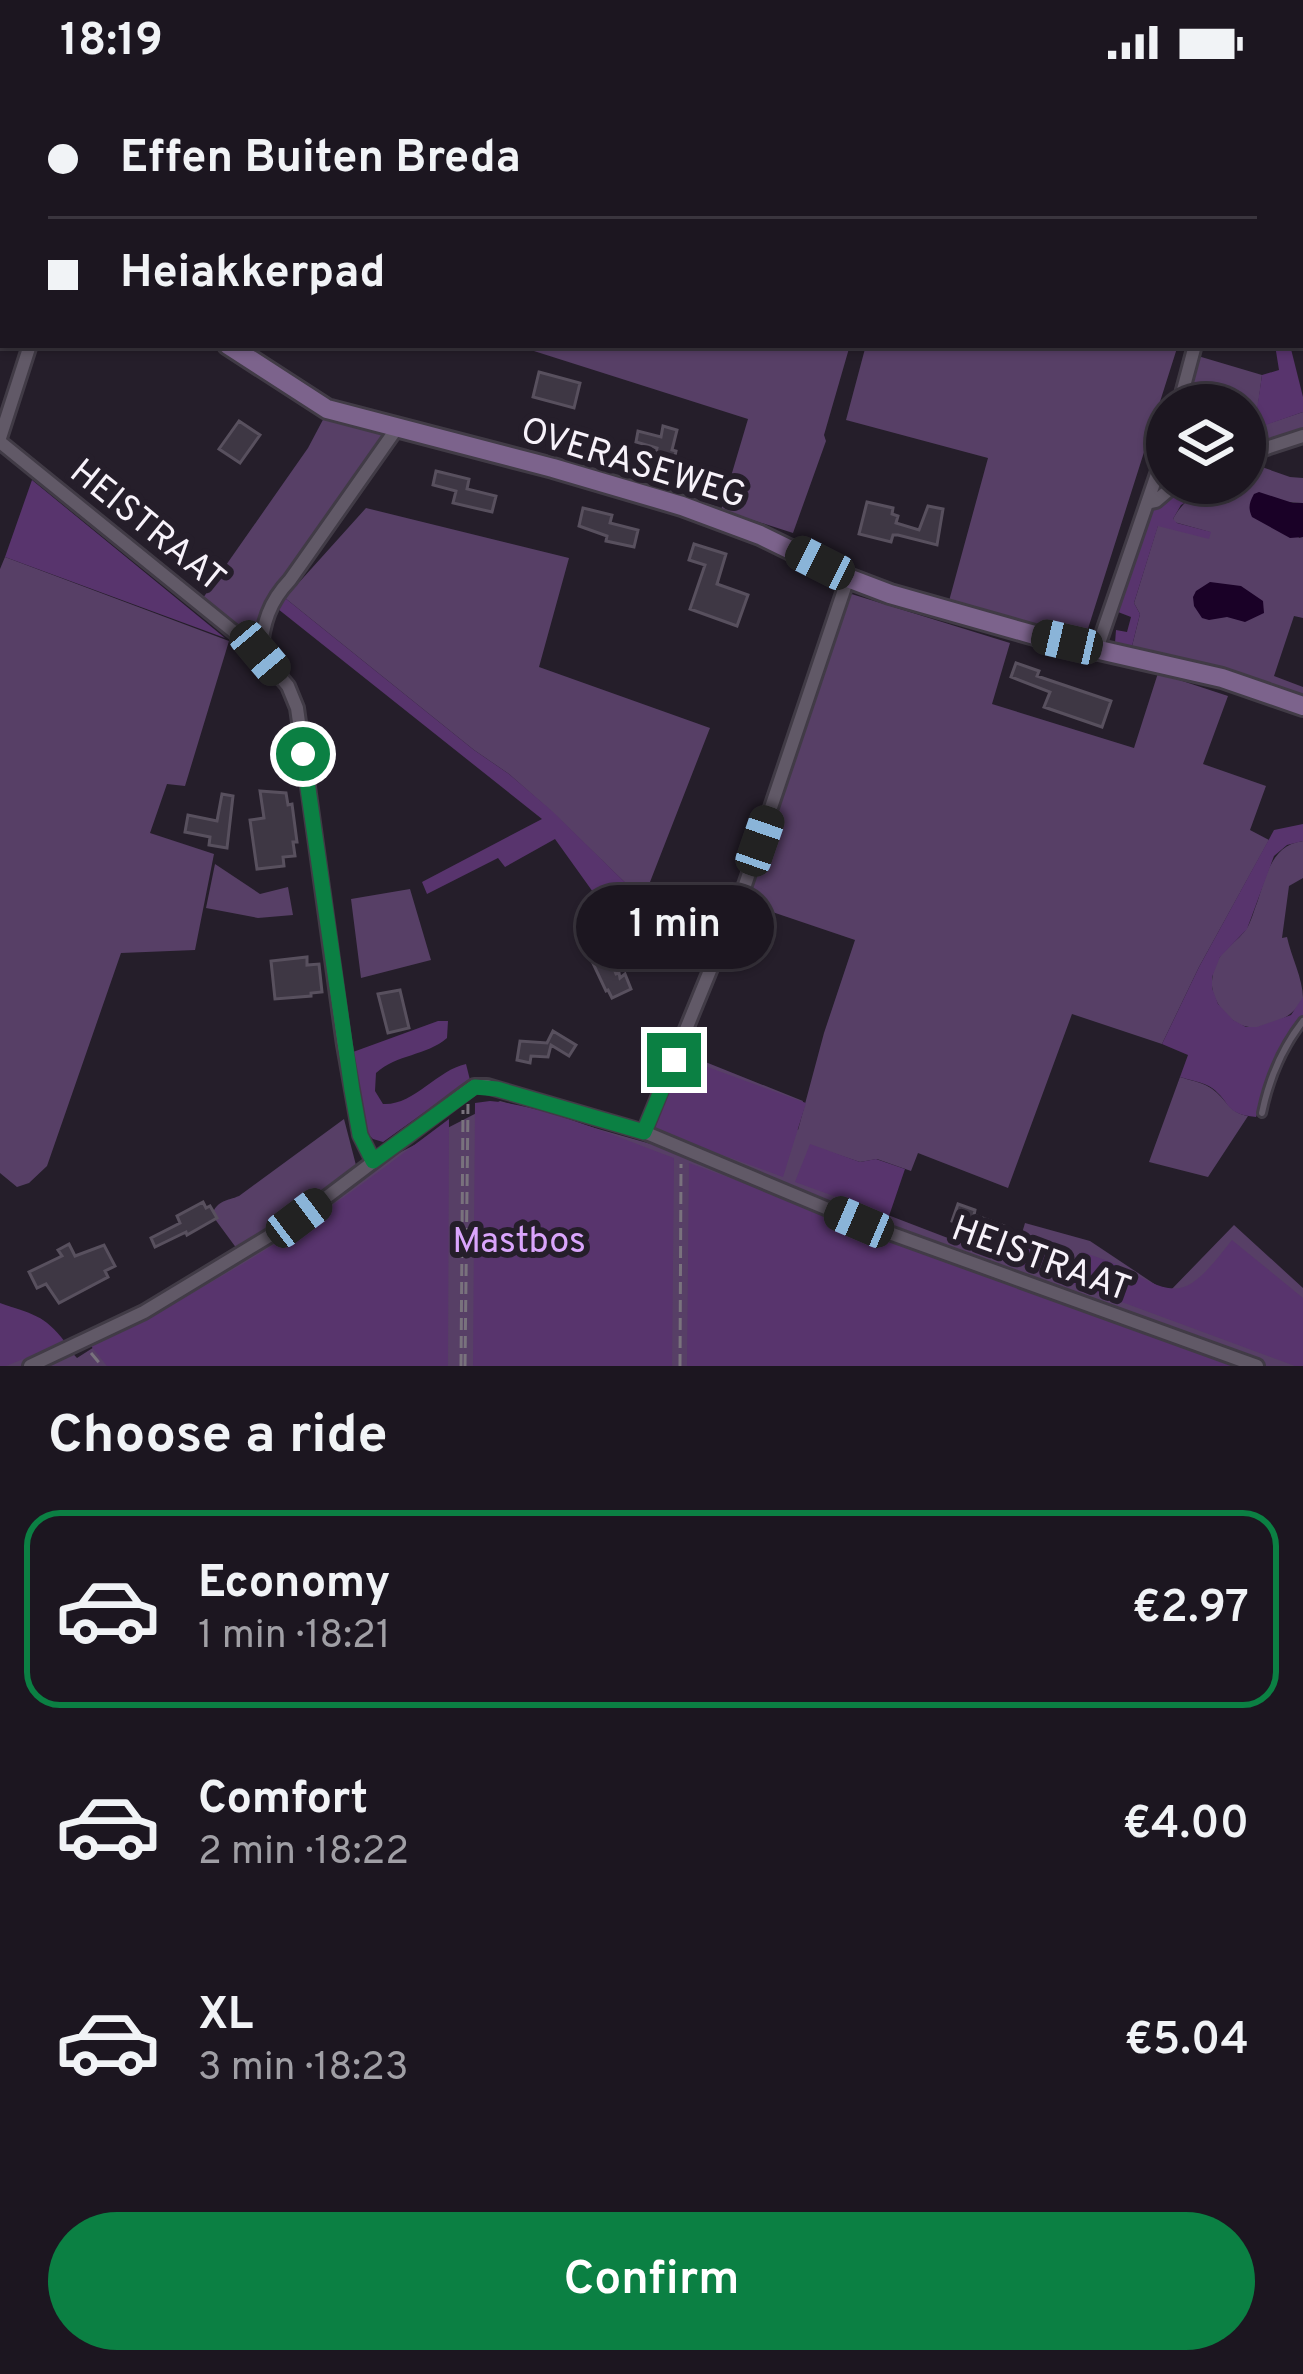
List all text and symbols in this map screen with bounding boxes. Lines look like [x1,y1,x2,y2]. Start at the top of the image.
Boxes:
text: 18:19 [60,14,163,71]
text: Effen Buiten Breda [120,131,521,188]
text: Heiakkerpad [120,246,385,303]
map controls [1146,384,1266,504]
button: layers [1146,384,1266,504]
street label: OVERASEWEG [515,409,751,521]
street label: HEISTRAAT [59,450,234,604]
car [780,531,860,595]
car [223,614,297,692]
car [1028,616,1106,668]
route start [276,727,330,781]
car [731,801,789,881]
callout: 1 min [575,886,773,970]
text: 1 min [629,902,721,951]
route end [647,1033,701,1087]
car [259,1182,339,1254]
car [819,1191,899,1253]
street label: HEISTRAAT [945,1207,1137,1314]
park label: Mastbos [452,1220,586,1266]
text: Choose a ride [48,1403,388,1472]
icon: car [54,1555,162,1663]
text: Economy [198,1556,390,1613]
text: €2.97 [1132,1581,1249,1638]
text: 1 min · 18:21 [198,1613,391,1662]
icon: car [54,1771,162,1879]
text: Comfort [198,1772,368,1829]
text: €4.00 [1123,1797,1249,1854]
text: 2 min · 18:22 [198,1829,409,1878]
icon: car [54,1987,162,2095]
text: XL [198,1988,253,2045]
text: €5.04 [1124,2013,1249,2070]
text: 3 min · 18:23 [198,2045,408,2094]
button: Confirm [48,2212,1255,2350]

